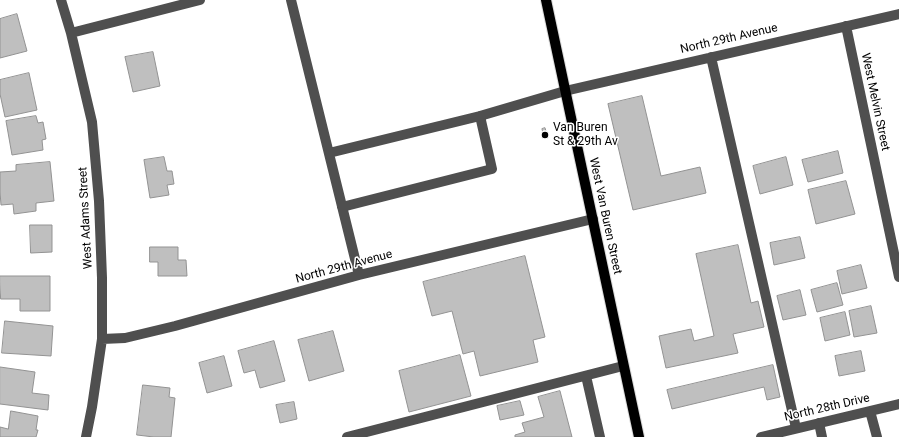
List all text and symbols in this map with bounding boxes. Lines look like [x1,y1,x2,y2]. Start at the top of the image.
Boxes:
street label: North 29th Avenue [679,21,779,57]
street label: West Melvin Street [858,52,892,152]
place label: Van Buren St & 29th Av [553,121,618,149]
marker: Van Buren St & 29th Av [540,130,550,140]
street label: West Van Buren Street [586,156,624,276]
street label: West Adams Street [76,166,96,270]
street label: North 29th Avenue [294,247,394,287]
street label: North 28th Drive [783,391,871,425]

